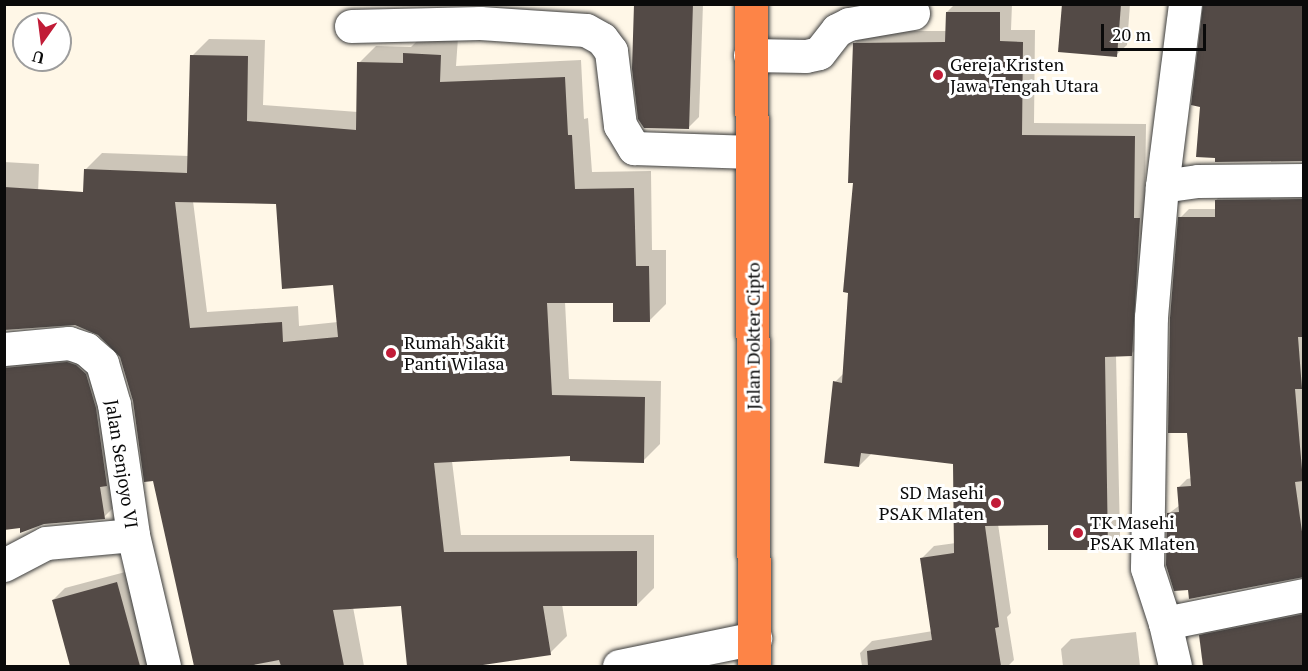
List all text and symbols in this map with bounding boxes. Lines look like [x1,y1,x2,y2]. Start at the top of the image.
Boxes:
north arrow [12,12,72,72]
scale bar [1104,12,1209,50]
text: 20 m [1112,22,1151,46]
text: U [30,45,46,70]
place label: Gereja Kristen Jawa Tengah Utara [950,54,1099,97]
marker: Gereja Kristen Jawa Tengah Utara [931,68,945,82]
street label: Jalan Dokter Cipto [742,262,764,410]
place label: Rumah Sakit Panti Wilasa [404,332,505,374]
marker: Rumah Sakit Panti Wilasa [382,344,400,362]
street label: Jalan Senjoyo VI [101,398,143,530]
place label: SD Masehi PSAK Mlaten [879,482,984,524]
marker: SD Masehi PSAK Mlaten [989,496,1003,510]
place label: TK Masehi PSAK Mlaten [1090,512,1195,554]
marker: TK Masehi PSAK Mlaten [1071,526,1085,540]

